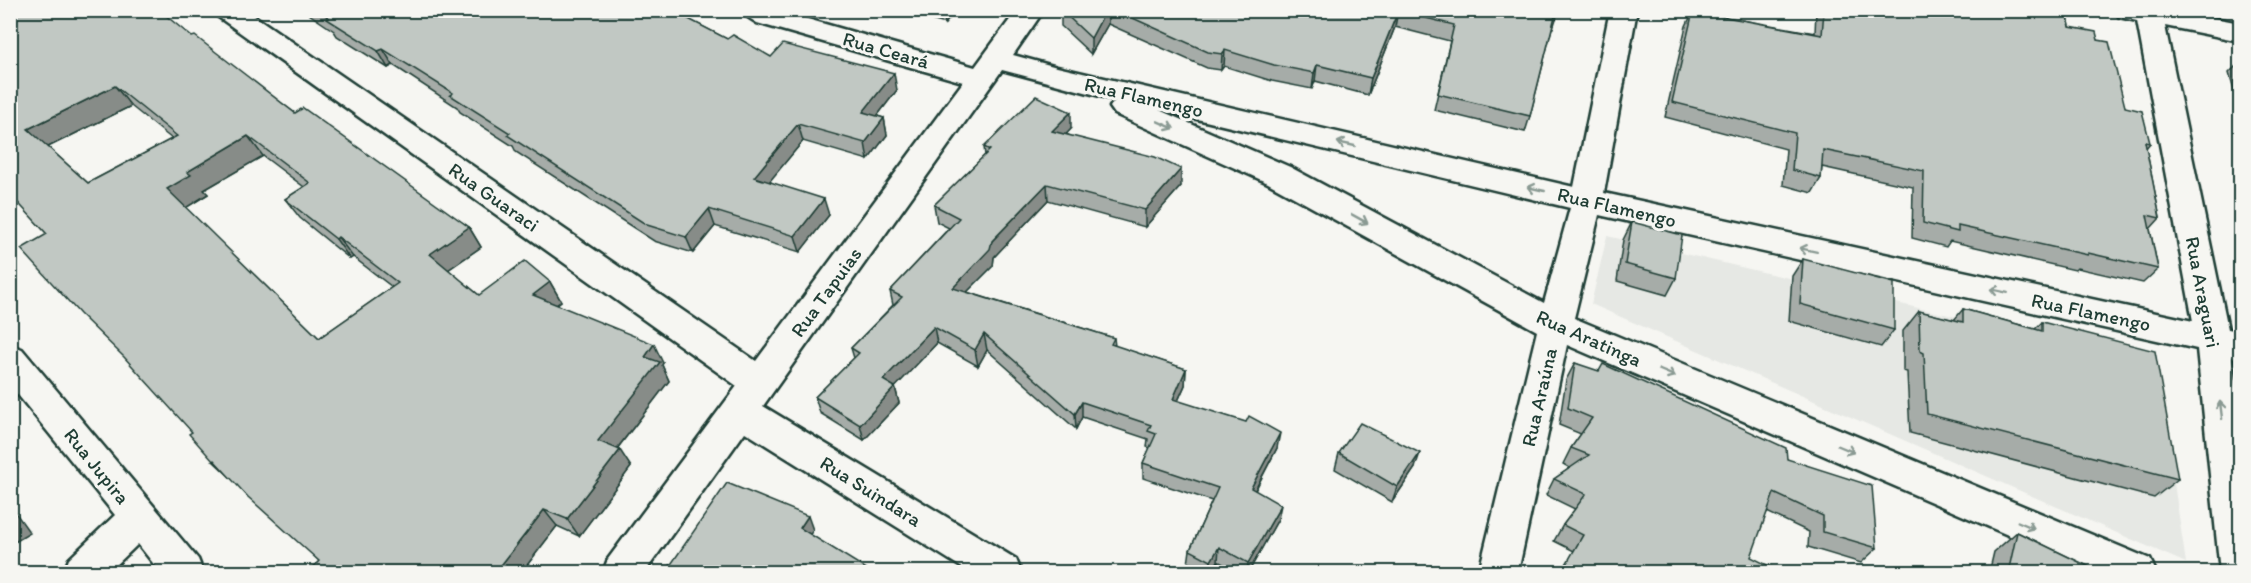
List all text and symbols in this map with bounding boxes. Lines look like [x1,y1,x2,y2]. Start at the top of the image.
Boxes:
street label: Rua Ceará [840,26,933,74]
street label: Rua Flamengo [1082,72,1206,122]
one-way arrow [1157,121,1175,132]
one-way arrow [1337,137,1356,149]
street label: Rua Guaraci [444,157,544,237]
street label: Rua Flamengo [1555,182,1679,232]
one-way arrow [1527,183,1546,195]
one-way arrow [1351,213,1368,225]
street label: Rua Araguari [2180,234,2226,350]
street label: Rua Tapuias [785,242,867,342]
one-way arrow [1799,243,1818,255]
one-way arrow [1990,285,2009,297]
street label: Rua Flamengo [2029,288,2153,336]
street label: Rua Aratinga [1533,304,1645,372]
street label: Rua Araúna [1516,345,1562,449]
one-way arrow [1657,368,1676,379]
one-way arrow [2215,401,2226,420]
street label: Rua Jupira [59,423,135,509]
one-way arrow [1837,444,1855,455]
street label: Rua Suindara [816,450,927,532]
one-way arrow [2016,520,2034,532]

